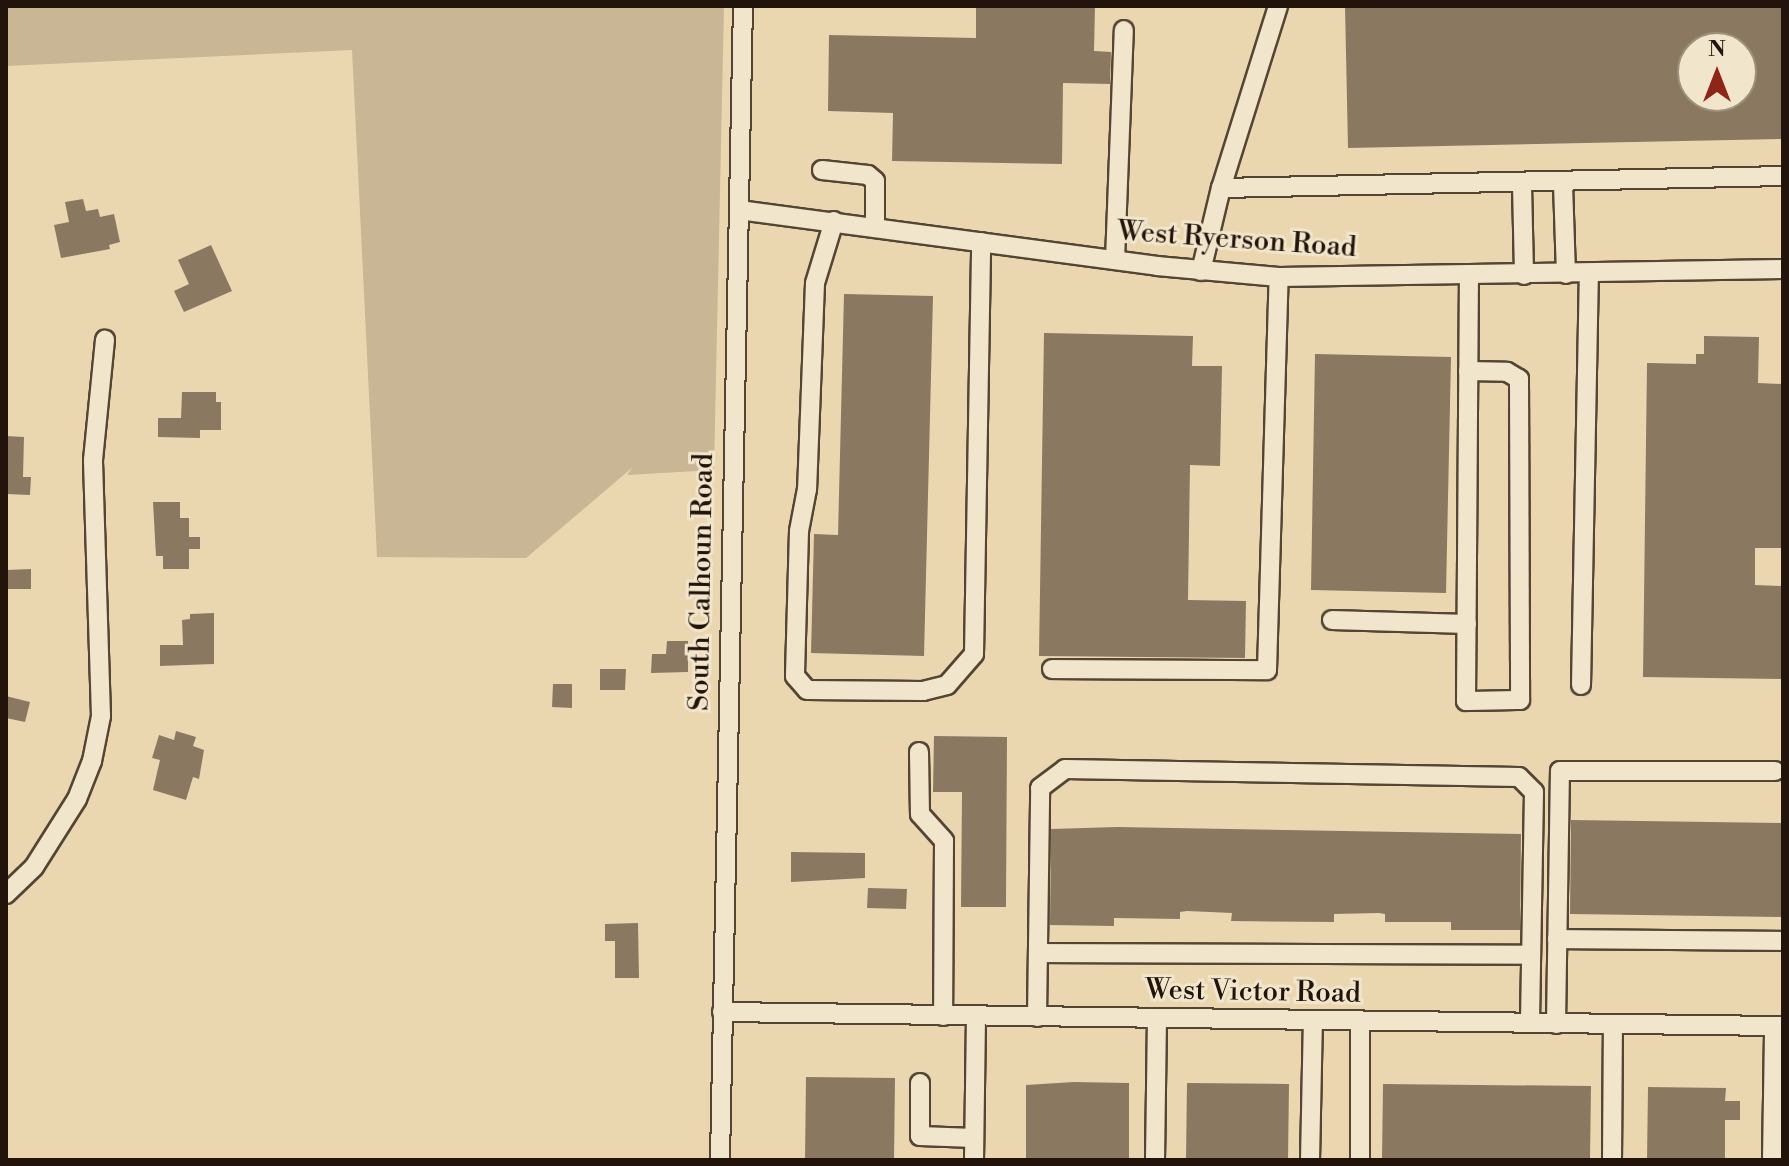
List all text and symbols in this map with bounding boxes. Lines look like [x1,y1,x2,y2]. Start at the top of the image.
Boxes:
north arrow [1677,32,1757,112]
text: N [1708,36,1726,63]
street label: West Ryerson Road [1116,215,1358,265]
street label: South Calhoun Road [683,453,721,711]
street label: West Victor Road [1145,973,1361,1011]

